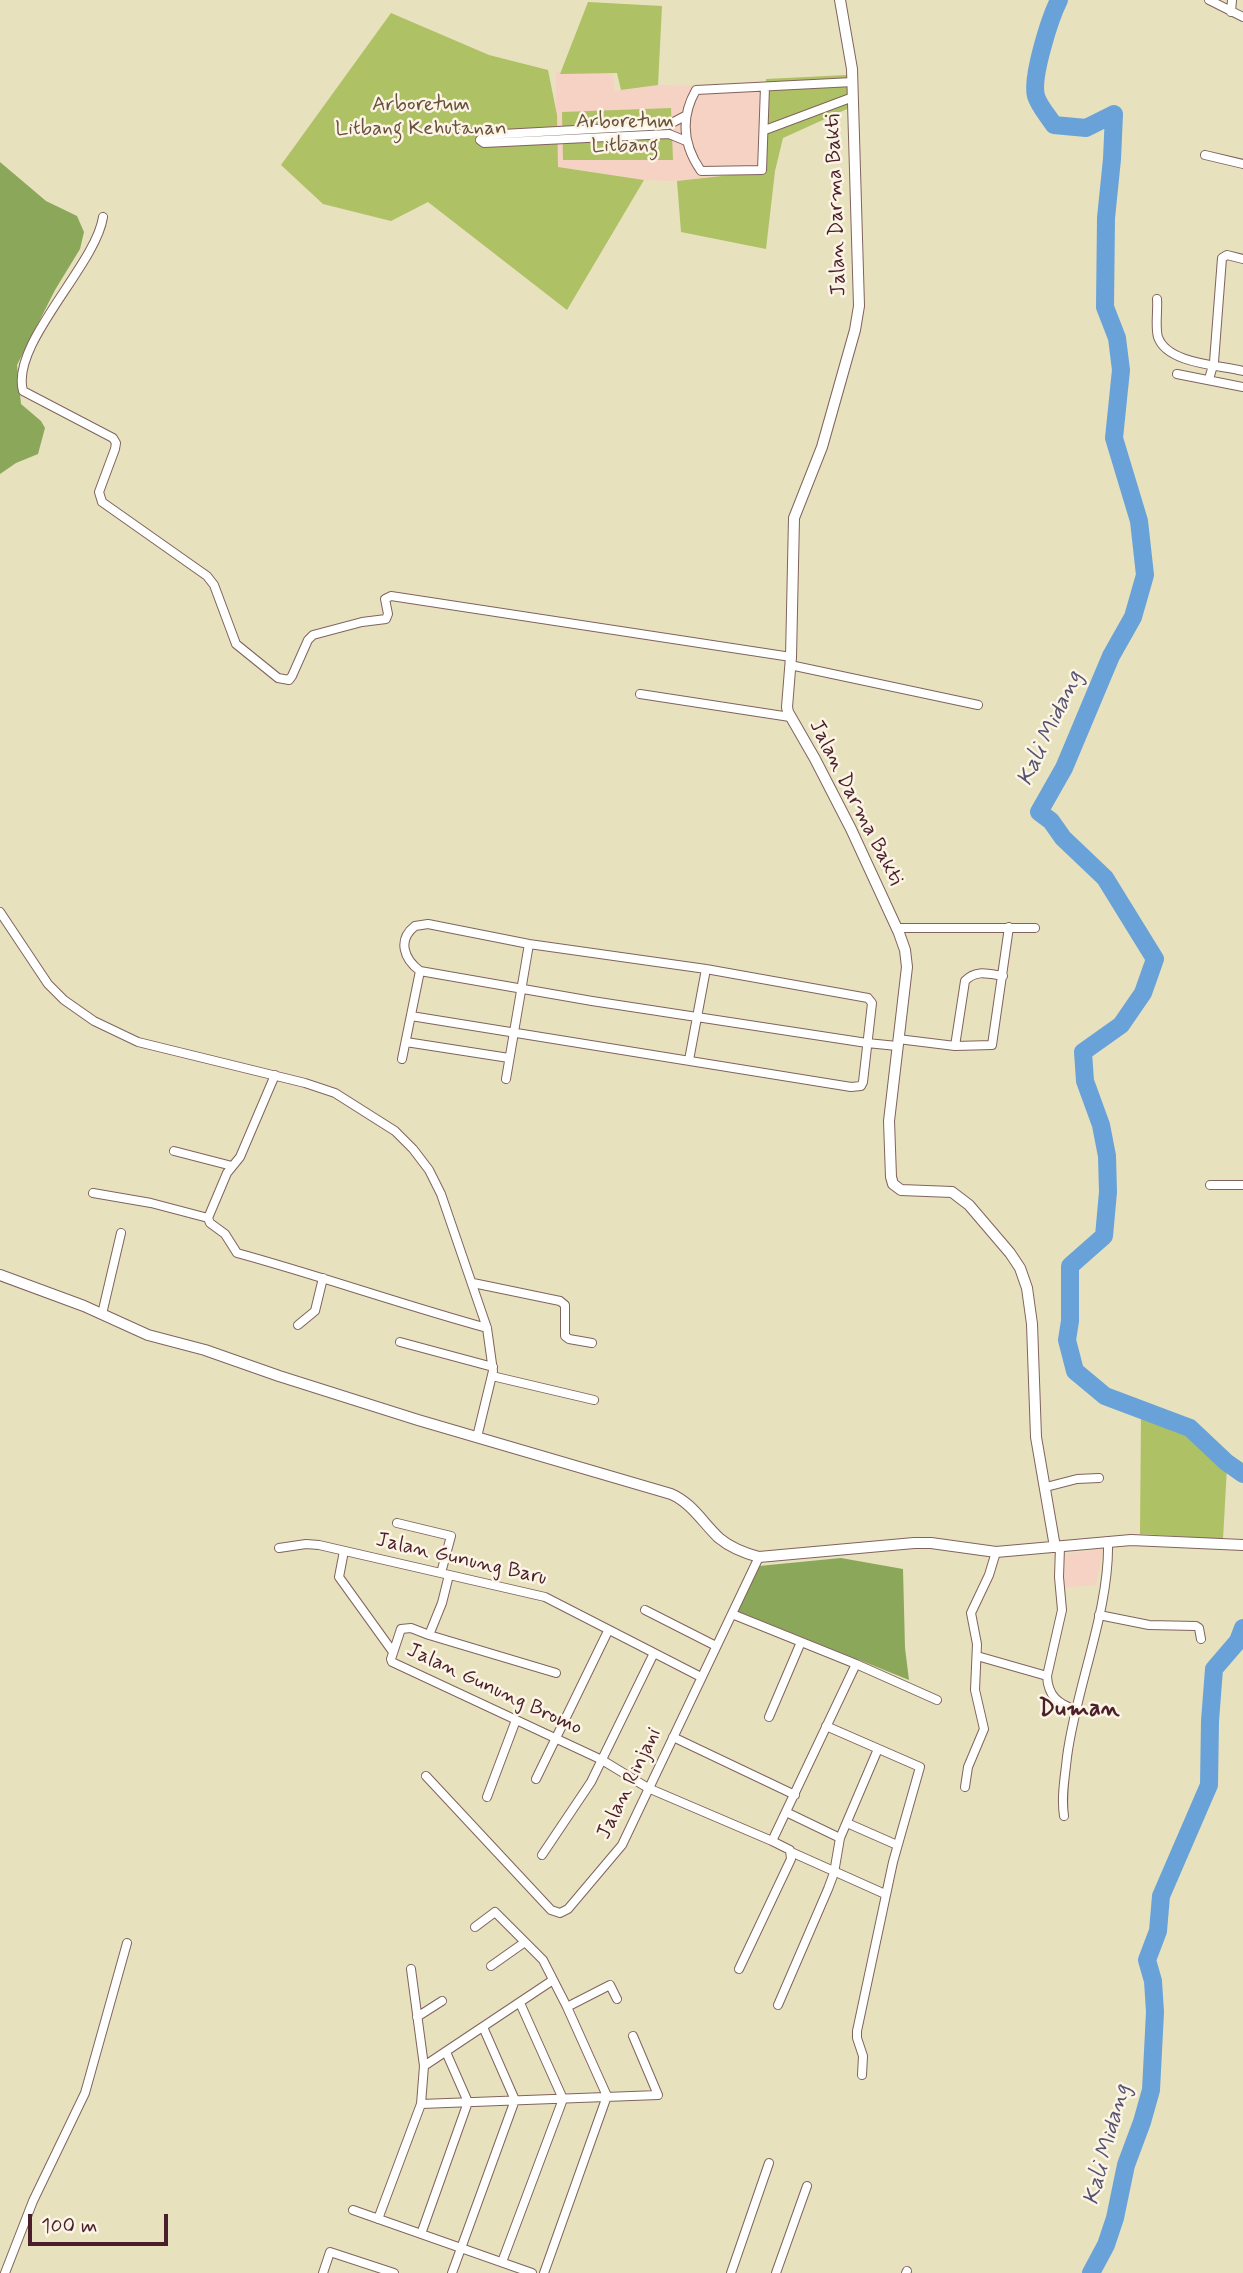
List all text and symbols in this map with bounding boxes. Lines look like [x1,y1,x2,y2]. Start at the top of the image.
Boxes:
park label: Arboretum Litbang Kehutanan [335,93,507,143]
park label: Arboretum Litbang [576,110,674,160]
street label: Jalan Darma Bakti [821,113,853,297]
water label: Kali Midang [1012,667,1090,791]
street label: Jalan Darma Bakti [802,716,908,890]
street label: Jalan Gunung Baru [373,1528,549,1592]
street label: Jalan Gunung Bromo [402,1638,586,1742]
district label: Duman [1039,1696,1119,1724]
street label: Jalan Rinjani [592,1724,668,1844]
water label: Kali Midang [1079,2082,1137,2208]
scale bar [32,2200,172,2244]
text: 100 m [41,2212,97,2240]

